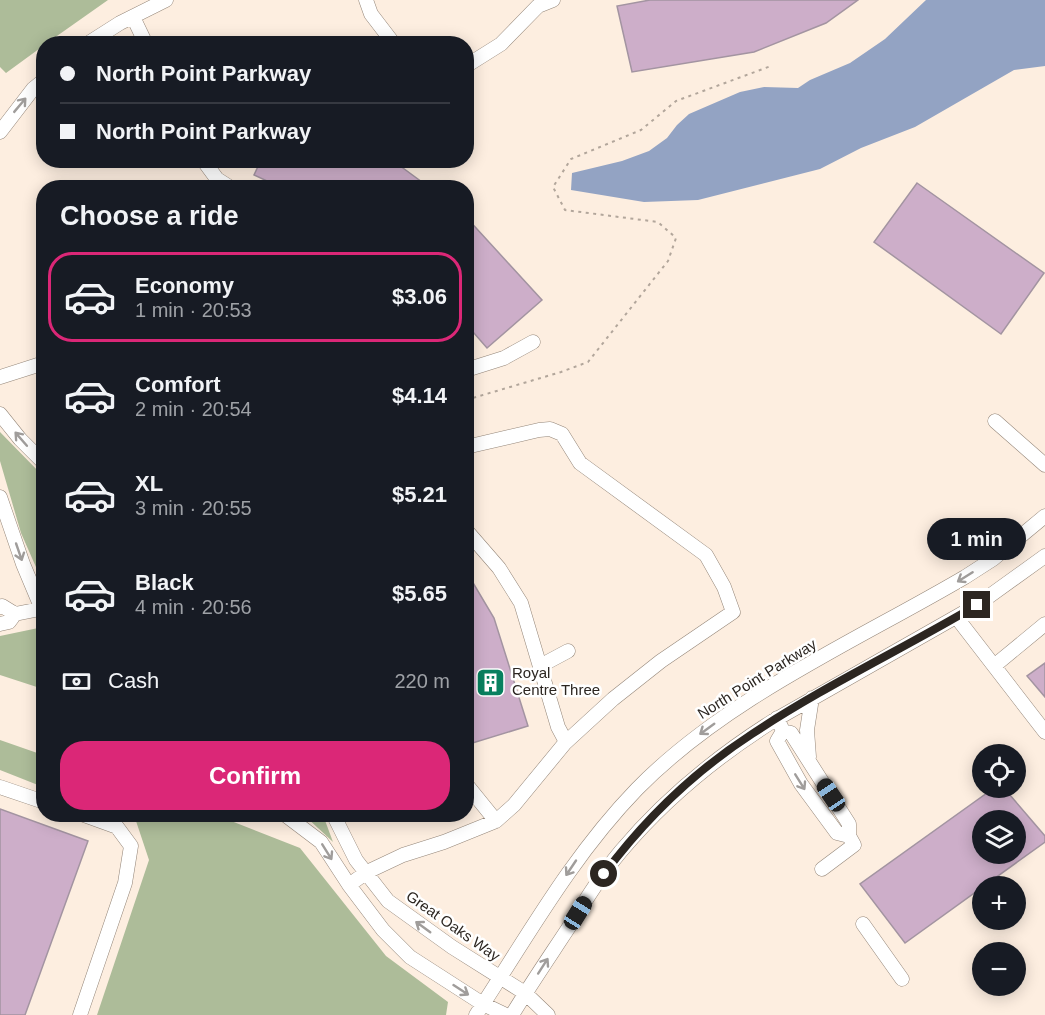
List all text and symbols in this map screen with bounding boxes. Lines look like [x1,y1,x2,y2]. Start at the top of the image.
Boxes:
text: North Point Parkway [96,61,311,86]
one-way arrow [14,97,27,113]
text: North Point Parkway [96,119,311,144]
text: Choose a ride [60,201,239,231]
icon: car [63,270,117,324]
text: Economy [135,273,234,298]
text: $3.06 [392,284,447,309]
text: 1 min · 20:53 [135,299,252,321]
icon: car [63,369,117,423]
text: Comfort [135,372,221,397]
text: $4.14 [392,383,447,408]
text: 2 min · 20:54 [135,398,252,420]
one-way arrow [14,432,28,447]
icon: car [63,468,117,522]
text: XL [135,471,163,496]
text: $5.21 [392,482,447,507]
text: 3 min · 20:55 [135,497,252,519]
callout: 1 min [928,518,1026,560]
text: 1 min [950,528,1003,550]
one-way arrow [14,542,25,561]
icon: car [63,567,117,621]
text: Black [135,570,194,595]
one-way arrow [957,571,974,583]
text: $5.65 [392,581,447,606]
route end [963,591,990,618]
text: 4 min · 20:56 [135,596,252,618]
street label: North Point Parkway [694,635,820,722]
place label: Royal Centre Three [512,664,600,698]
icon: cash [60,665,93,698]
building icon: Royal Centre Three [475,666,507,698]
text: Cash [108,668,159,693]
text: 220 m [394,670,450,692]
one-way arrow [699,722,715,735]
button: Confirm [60,741,450,810]
map controls [972,744,1026,996]
button: locate [972,744,1026,798]
one-way arrow [795,773,807,790]
car [813,775,849,815]
button: layers [972,810,1026,864]
one-way arrow [322,843,334,860]
one-way arrow [565,859,577,875]
route start [590,860,617,887]
button: + [972,876,1026,930]
street label: Great Oaks Way [403,887,504,964]
car [561,893,595,933]
one-way arrow [416,921,432,933]
button: − [972,942,1026,996]
one-way arrow [537,958,549,974]
one-way arrow [452,985,469,997]

